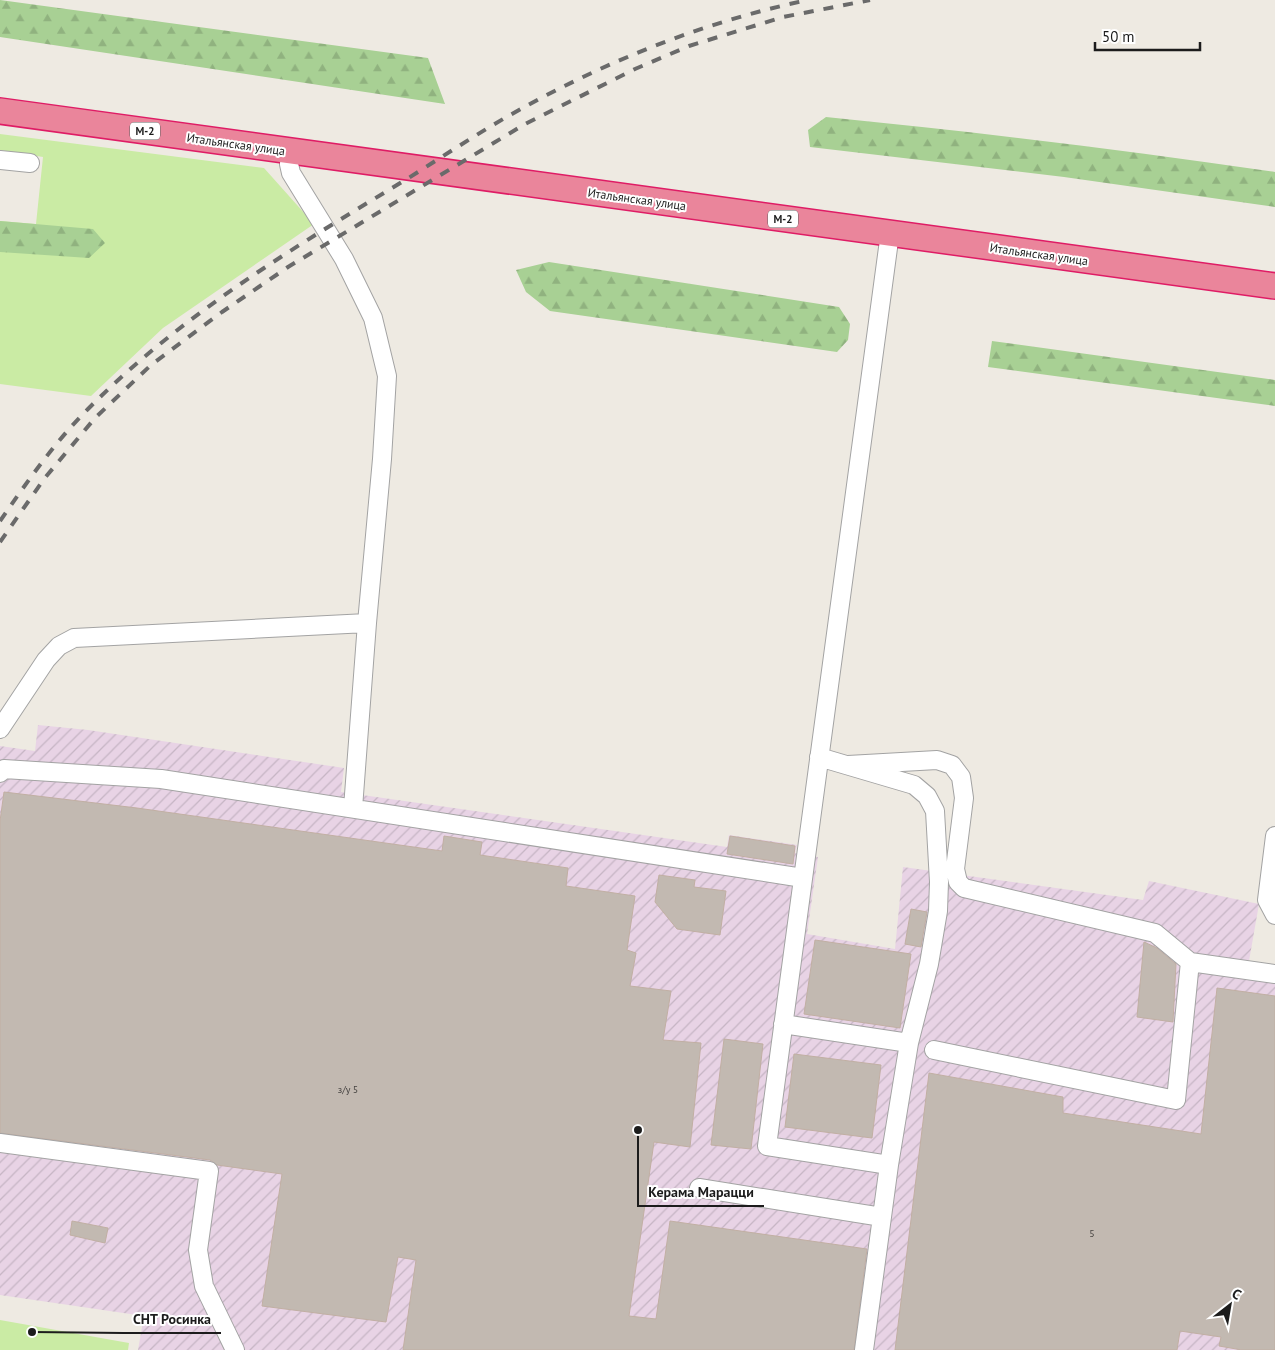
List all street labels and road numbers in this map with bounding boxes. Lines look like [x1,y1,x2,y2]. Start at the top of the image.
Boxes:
road number: М-2 [130,122,160,140]
street label: Итальянская улица [186,130,286,158]
street label: Итальянская улица [587,185,687,213]
road number: М-2 [768,210,798,228]
street label: Итальянская улица [989,240,1089,268]

